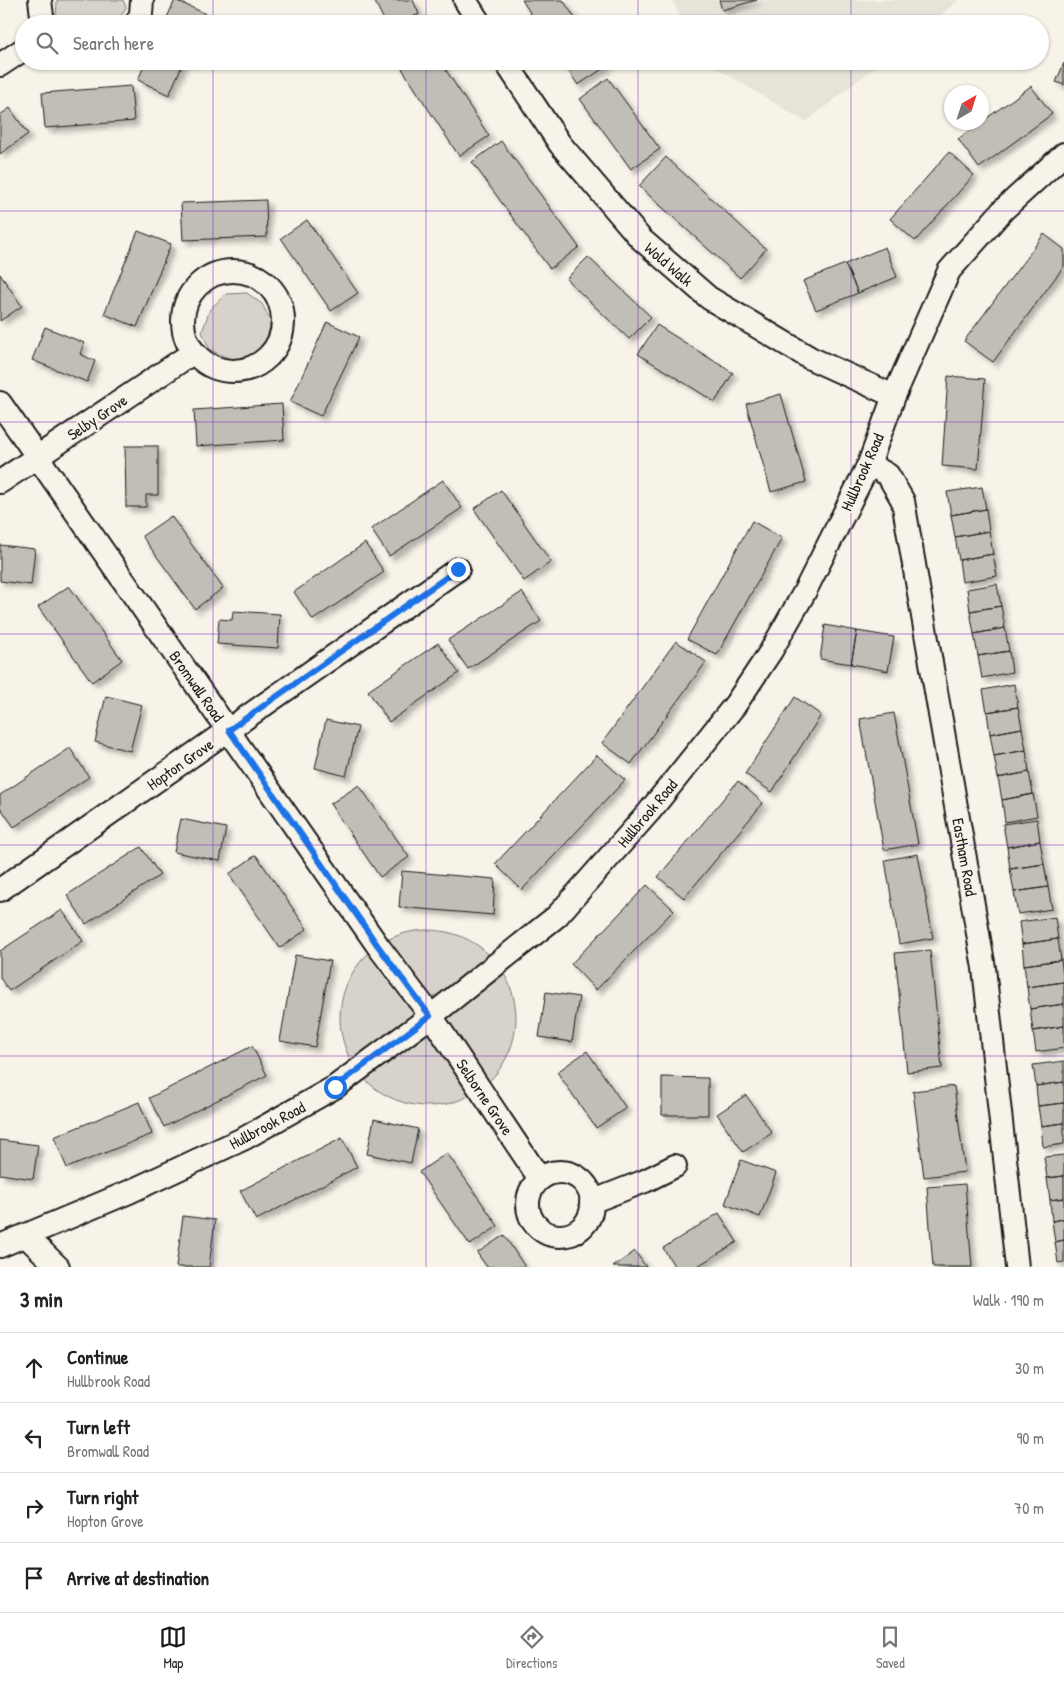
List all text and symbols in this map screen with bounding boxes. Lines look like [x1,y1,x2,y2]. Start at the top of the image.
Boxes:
search box [15,15,1049,70]
icon: search [33,29,61,57]
text: Search here [73,30,154,56]
north arrow [944,85,989,130]
street label: Wold Walk [640,237,698,291]
street label: Selby Grove [63,389,132,445]
street label: Hullbrook Road [835,430,889,514]
route end [447,558,470,581]
street label: Bromwall Road [164,646,230,726]
street label: Hopton Grove [142,733,218,795]
street label: Hullbrook Road [612,774,682,852]
street label: Eastham Road [947,816,983,898]
street label: Selborne Grove [451,1055,519,1140]
route start [324,1076,347,1099]
street label: Hullbrook Road [225,1096,309,1154]
text: 3 min [20,1285,63,1314]
text: Walk · 190 m [973,1289,1044,1311]
text: Continue [67,1344,128,1370]
icon: ahead [20,1354,48,1382]
text: 30 m [1015,1357,1044,1379]
text: Hullbrook Road [67,1370,150,1392]
text: Turn left [67,1414,130,1440]
icon: left [20,1424,48,1452]
text: 90 m [1016,1427,1044,1449]
text: Bromwall Road [67,1440,149,1462]
text: Turn right [67,1484,138,1510]
icon: right [20,1494,48,1522]
text: 70 m [1014,1497,1044,1519]
text: Hopton Grove [67,1510,144,1532]
icon: arrive [20,1564,48,1592]
text: Arrive at destination [67,1565,209,1591]
tab: Map [159,1623,187,1672]
tab: Directions [506,1623,557,1672]
tab: Saved [876,1623,905,1672]

